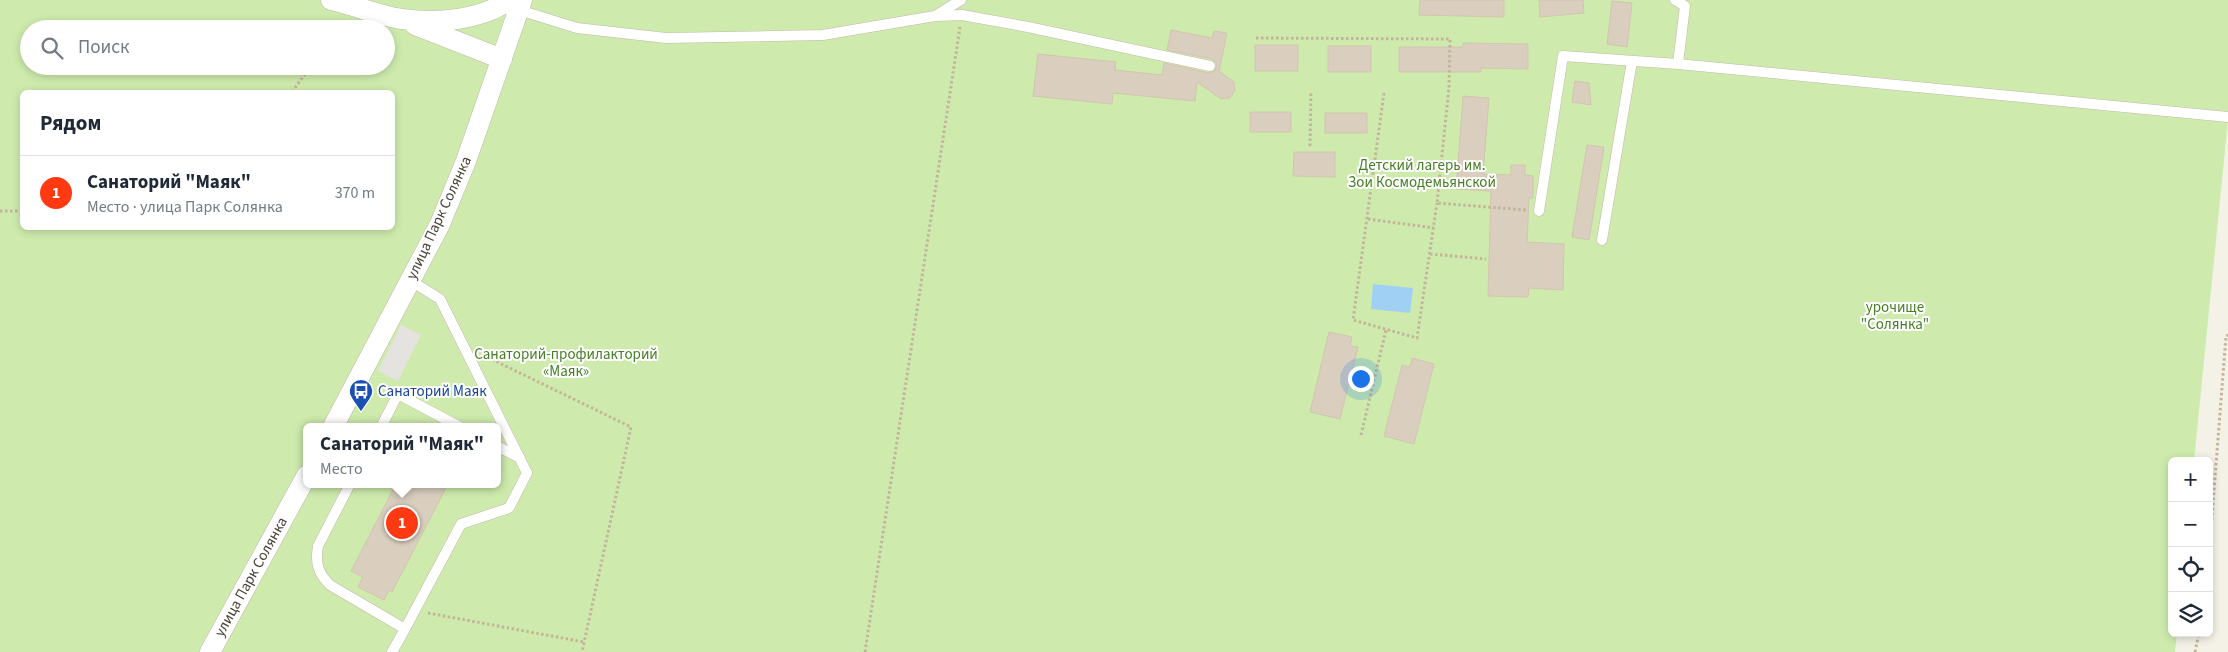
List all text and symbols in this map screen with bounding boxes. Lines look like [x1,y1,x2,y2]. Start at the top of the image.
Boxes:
search box [20,20,395,75]
icon: search [38,34,66,62]
text: Поиск [78,34,129,61]
text: Рядом [40,108,101,138]
street label: улица Парк Солянка [401,153,477,283]
park label: Детский лагерь им. Зои Космодемьянской [1348,155,1496,193]
text: Санаторий "Маяк" [87,169,251,196]
text: 1 [52,182,60,204]
text: 370 m [335,182,375,204]
text: Место · улица Парк Солянка [87,196,283,218]
park label: урочище "Солянка" [1861,297,1929,335]
park label: Санаторий-профилакторий «Маяк» [474,344,658,382]
your location [1348,366,1374,392]
bus stop icon: Санаторий Маяк [348,378,374,412]
place label: Санаторий Маяк [378,381,487,402]
popup [303,423,501,488]
text: Санаторий "Маяк" [320,431,484,458]
map controls [2168,457,2213,637]
button: + [2168,457,2213,502]
text: Место [320,458,363,480]
button: − [2168,502,2213,547]
pin: 1 [386,504,418,542]
street label: улица Парк Солянка [209,513,293,641]
button: locate [2168,547,2213,592]
button: layers [2168,592,2213,637]

